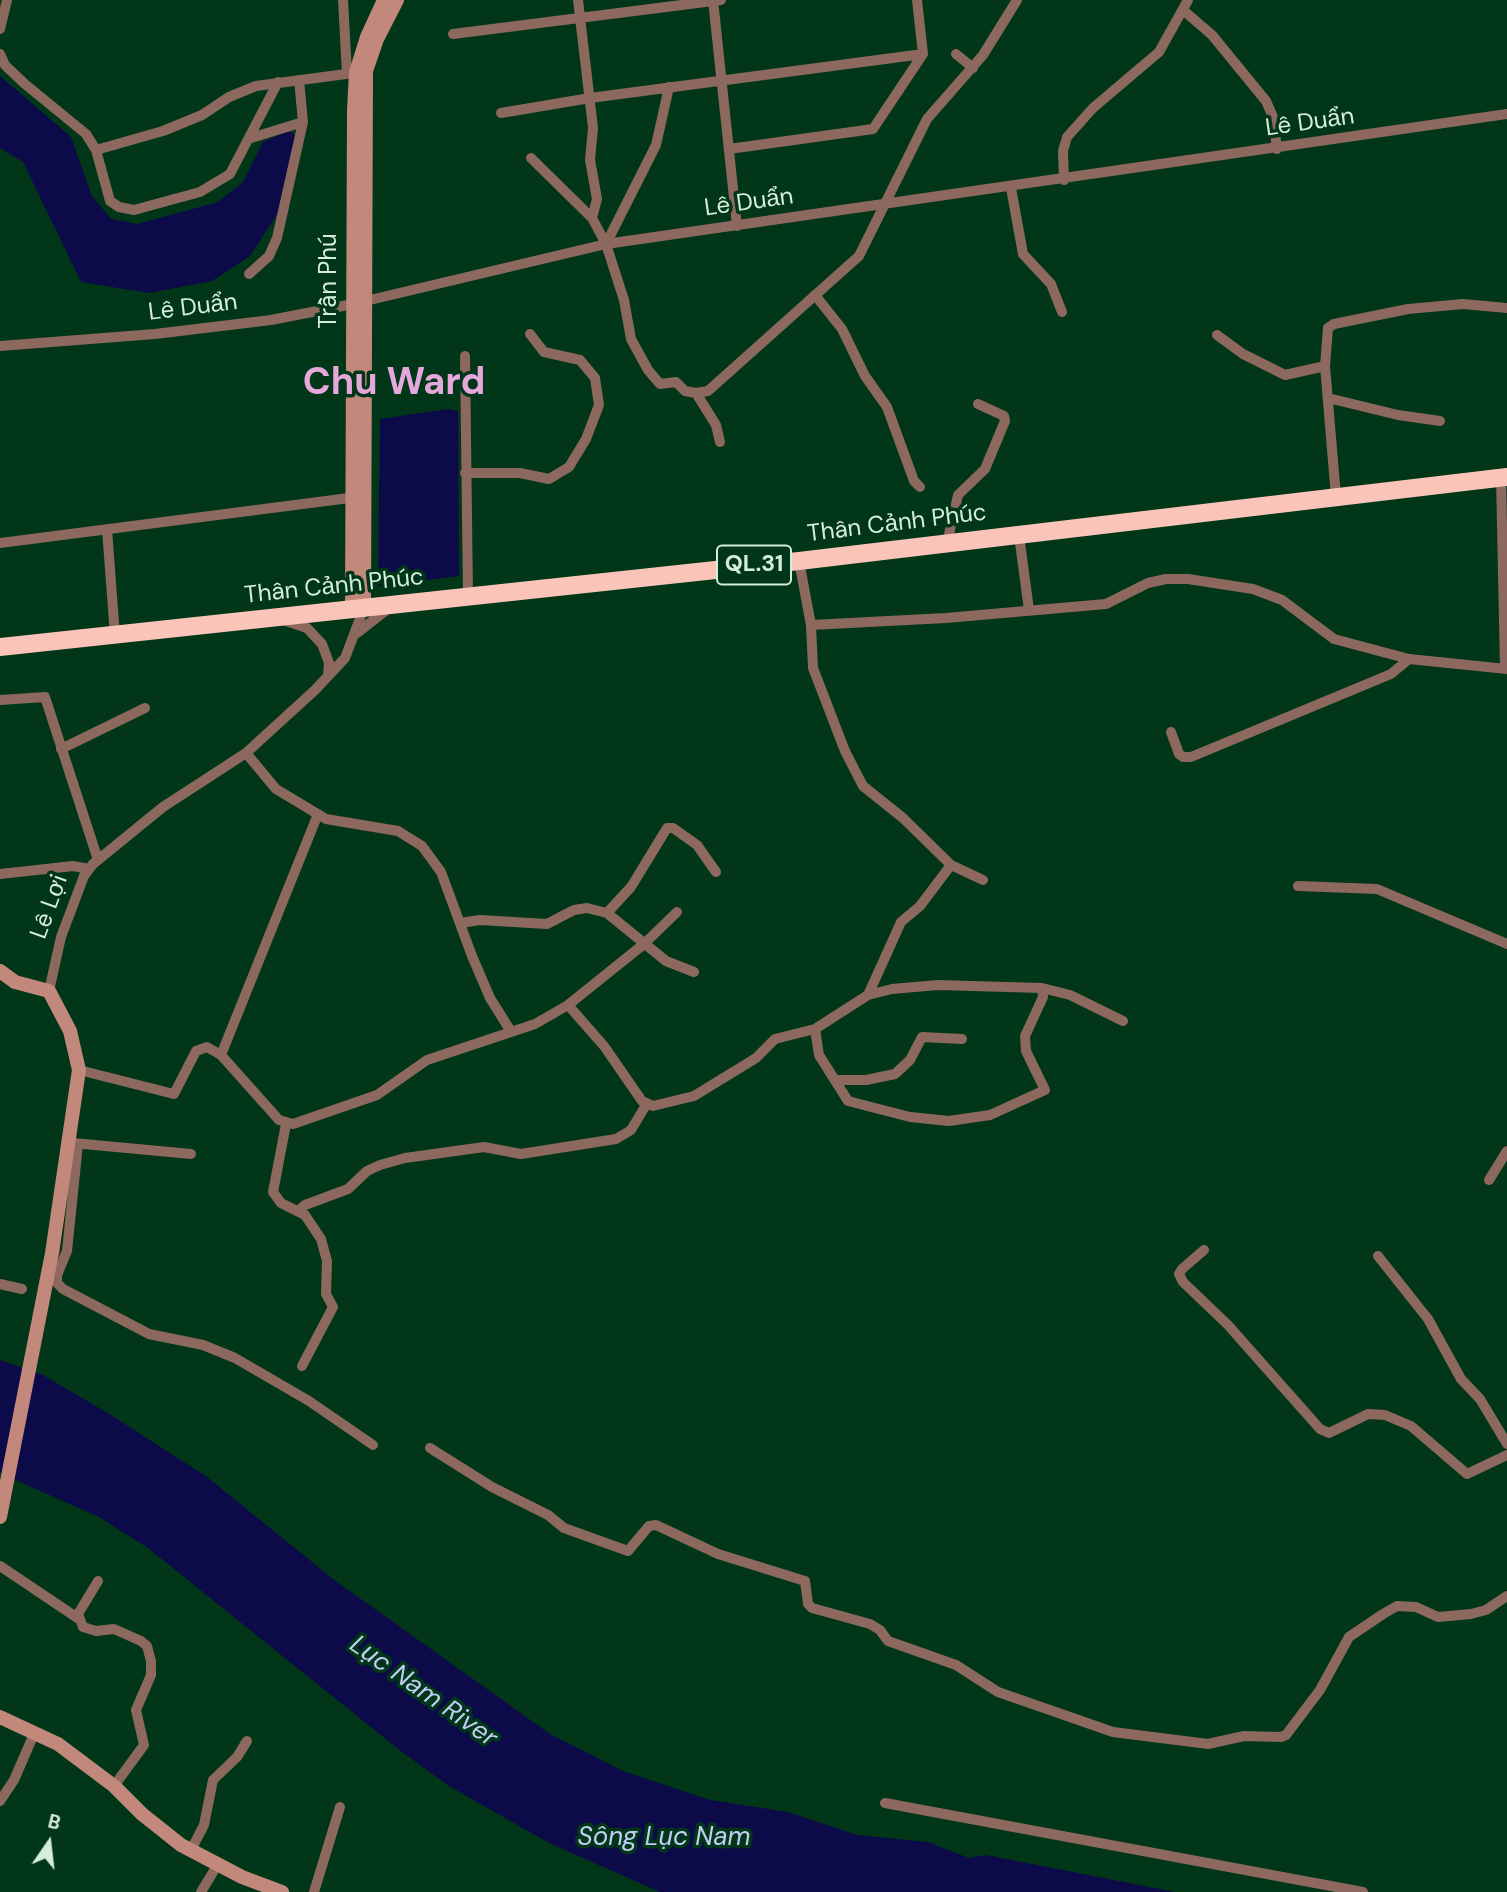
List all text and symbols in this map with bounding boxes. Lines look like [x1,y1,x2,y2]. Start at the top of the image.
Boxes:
street label: Lê Duẩn [1264,103,1356,143]
street label: Lê Duẩn [703,183,795,223]
street label: Trần Phú [316,233,344,329]
street label: Lê Duẩn [147,288,239,328]
district label: Chu Ward [303,361,485,407]
street label: Thân Cảnh Phúc [806,499,988,549]
road number: QL.31 [717,545,791,584]
street label: Thân Cảnh Phúc [243,563,425,611]
street label: Lê Lợi [25,871,75,943]
water label: Lục Nam River [343,1630,503,1754]
north arrow [14,1808,84,1878]
text: B [45,1809,63,1836]
water label: Sông Lục Nam [577,1822,751,1854]

